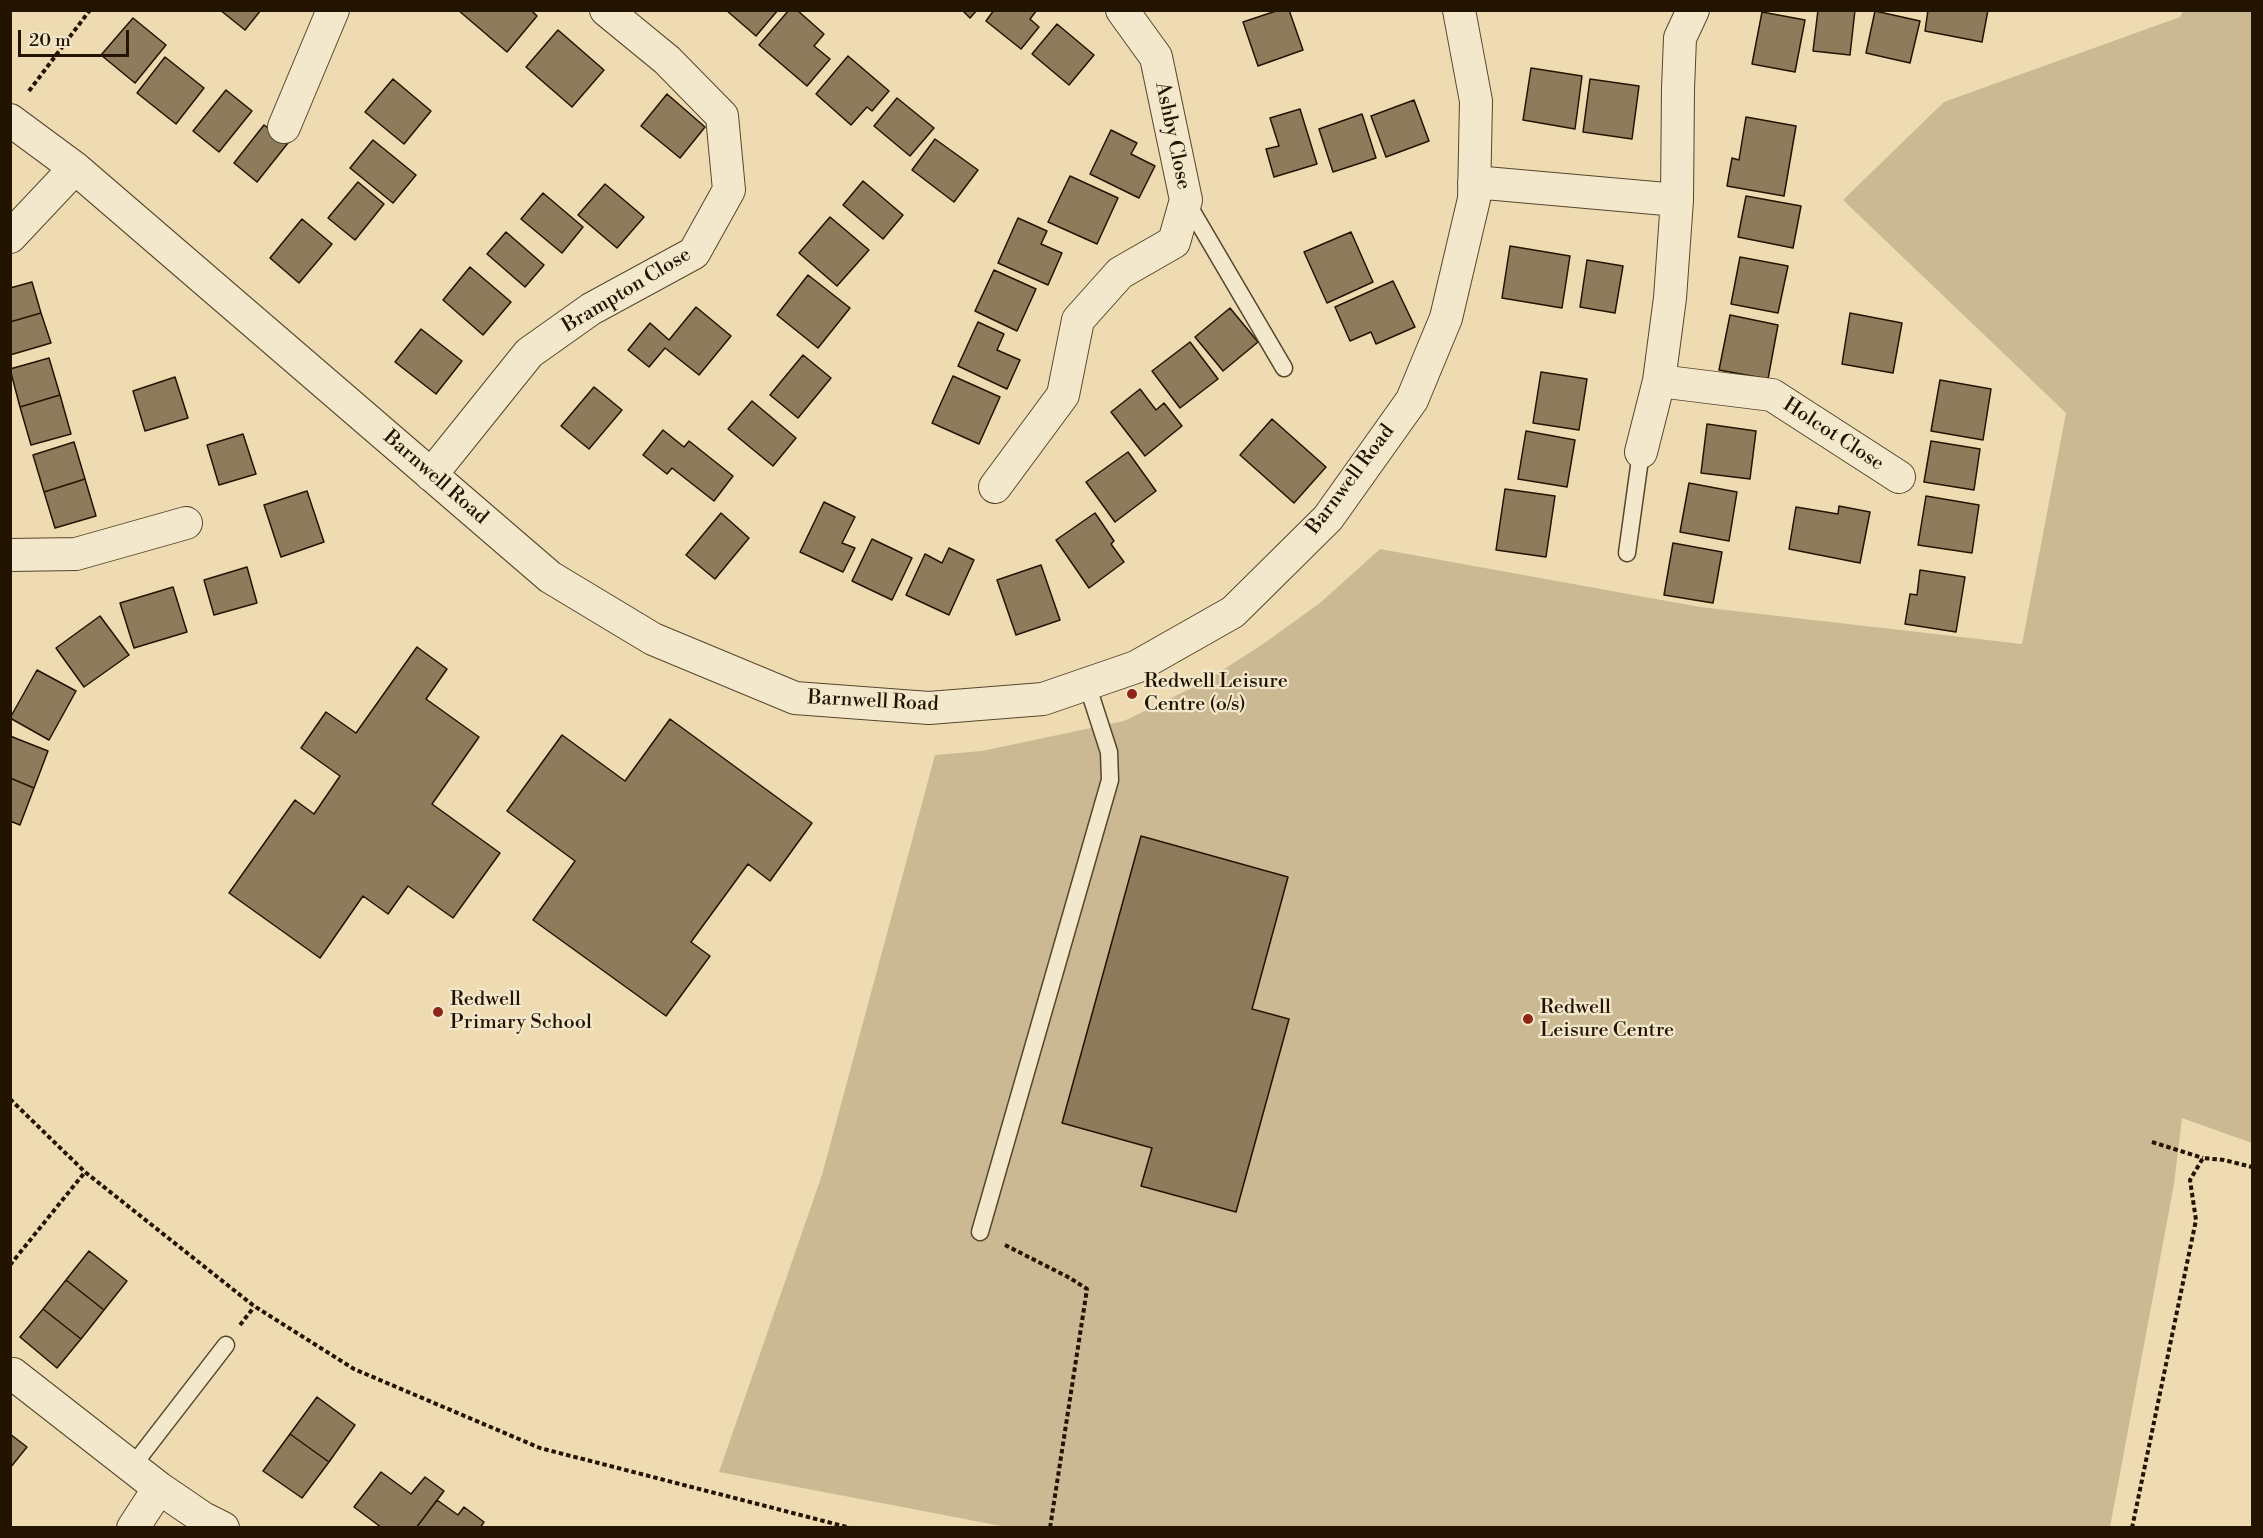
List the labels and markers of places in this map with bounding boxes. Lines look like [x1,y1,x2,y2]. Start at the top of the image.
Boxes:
place label: Redwell Leisure Centre (o/s) [1144,670,1288,717]
marker: Redwell Leisure Centre (o/s) [1125,687,1139,701]
place label: Redwell Primary School [450,988,592,1035]
place label: Redwell Leisure Centre [1540,996,1674,1043]
marker: Redwell Primary School [431,1005,445,1019]
marker: Redwell Leisure Centre [1521,1012,1535,1026]

